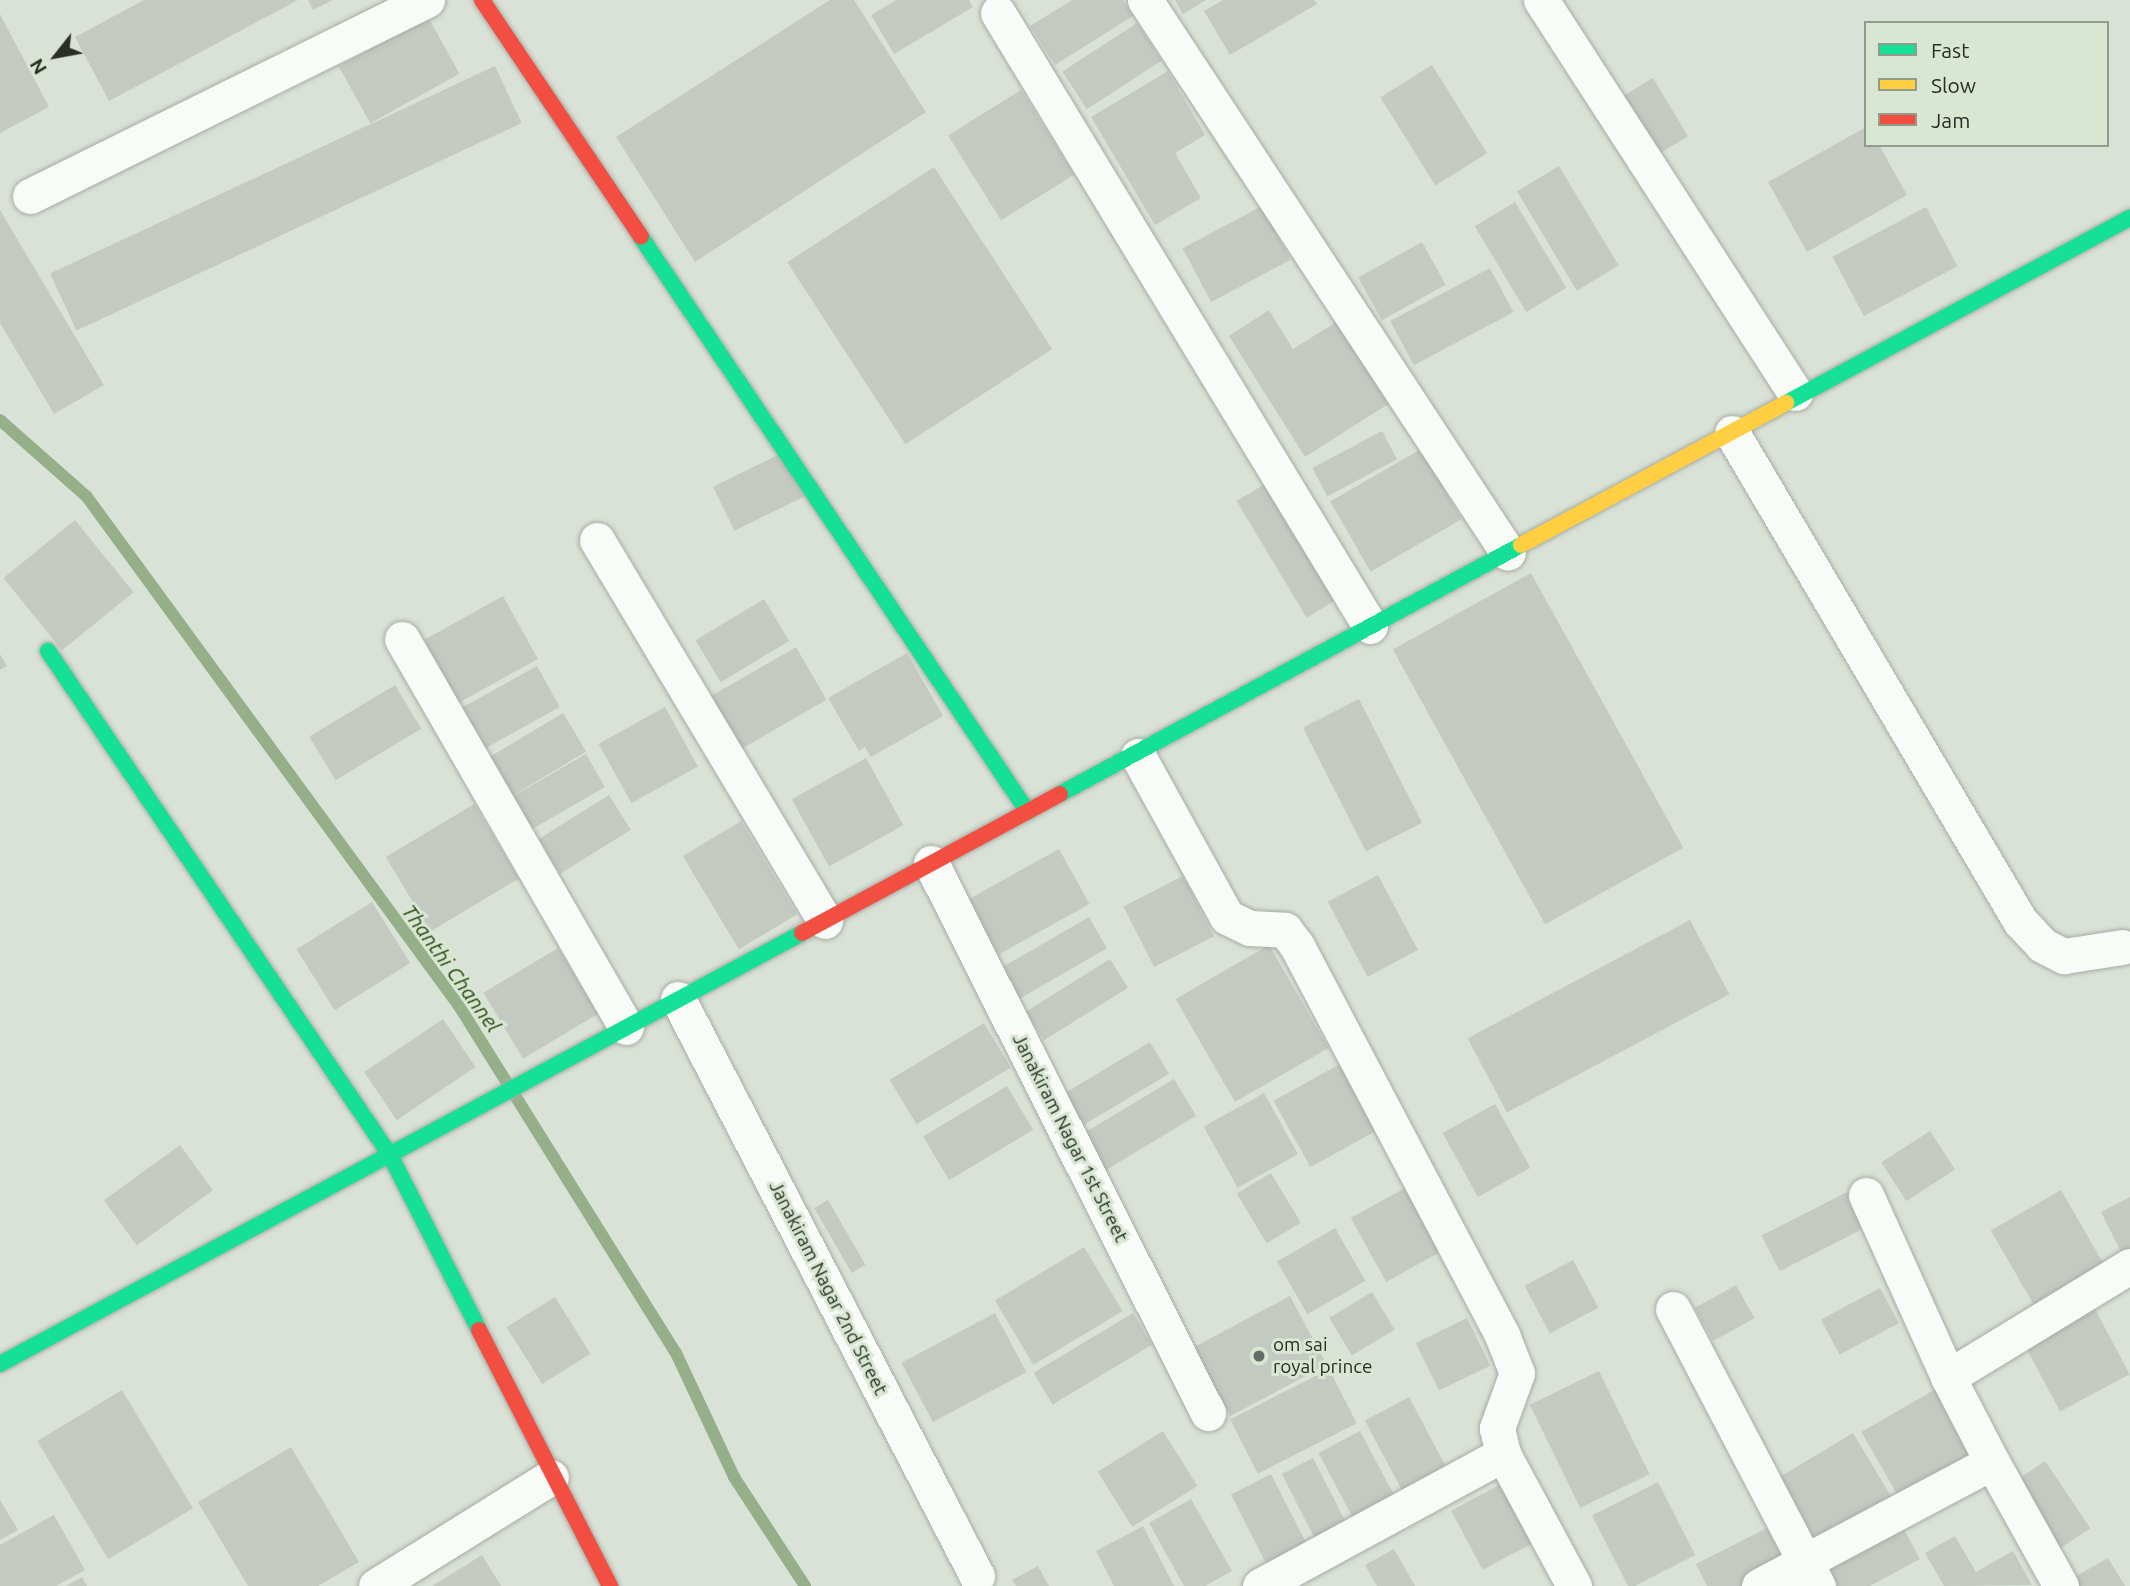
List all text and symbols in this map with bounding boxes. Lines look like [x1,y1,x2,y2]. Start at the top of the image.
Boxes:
north arrow [21,21,91,91]
legend [1864,21,2109,147]
text: Fast [1931,38,1969,62]
text: N [25,55,51,79]
text: Slow [1931,73,1976,97]
text: Jam [1931,108,1970,132]
water label: Thanthi Channel [397,899,507,1037]
street label: Janakiram Nagar 1st Street [1007,1030,1133,1246]
street label: Janakiram Nagar 2nd Street [764,1177,892,1399]
place label: om sai royal prince [1273,1334,1373,1378]
marker: om sai royal prince [1251,1348,1267,1364]

